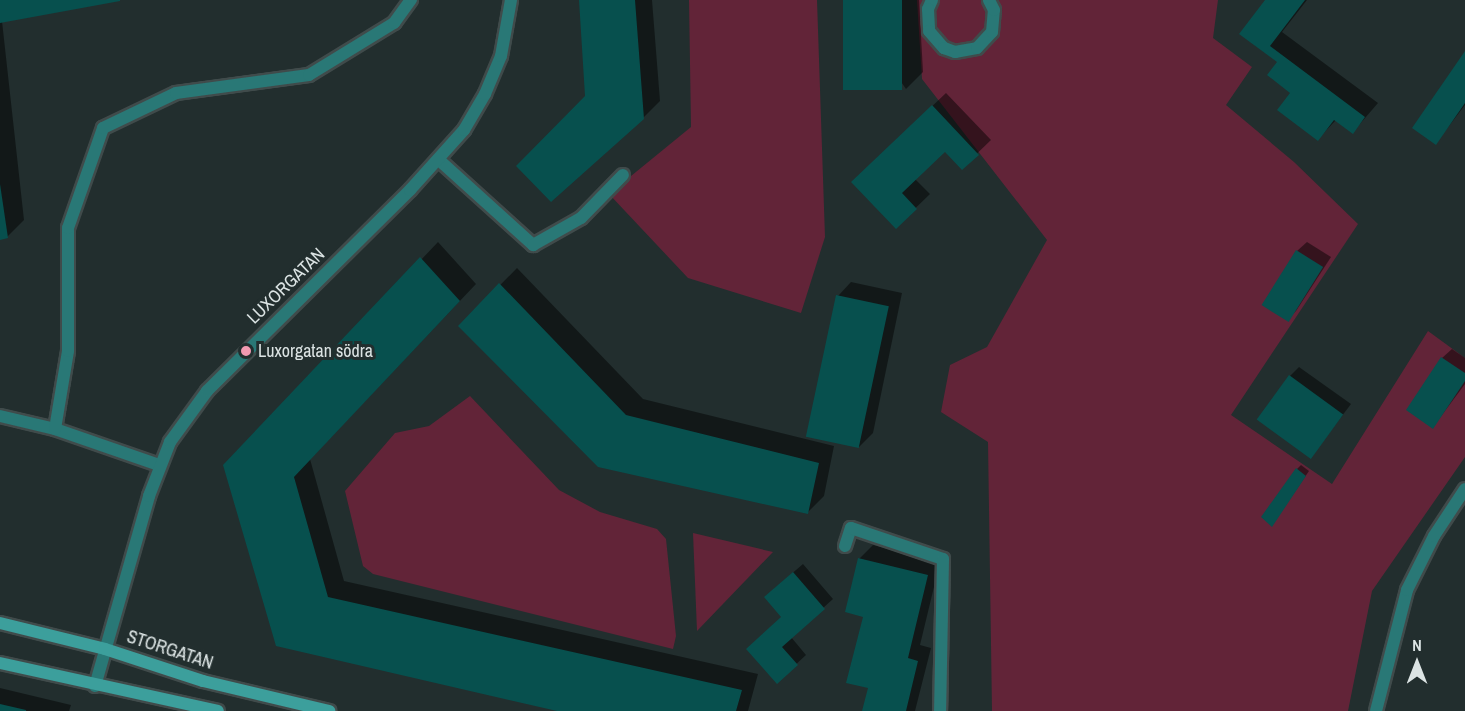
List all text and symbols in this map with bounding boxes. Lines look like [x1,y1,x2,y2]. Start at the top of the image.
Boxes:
street label: LUXORGATAN [243,244,329,328]
place label: Luxorgatan södra [258,340,373,362]
marker: Luxorgatan södra [239,344,253,358]
street label: STORGATAN [124,626,216,674]
north arrow [1387,633,1447,693]
text: N [1412,634,1422,656]

